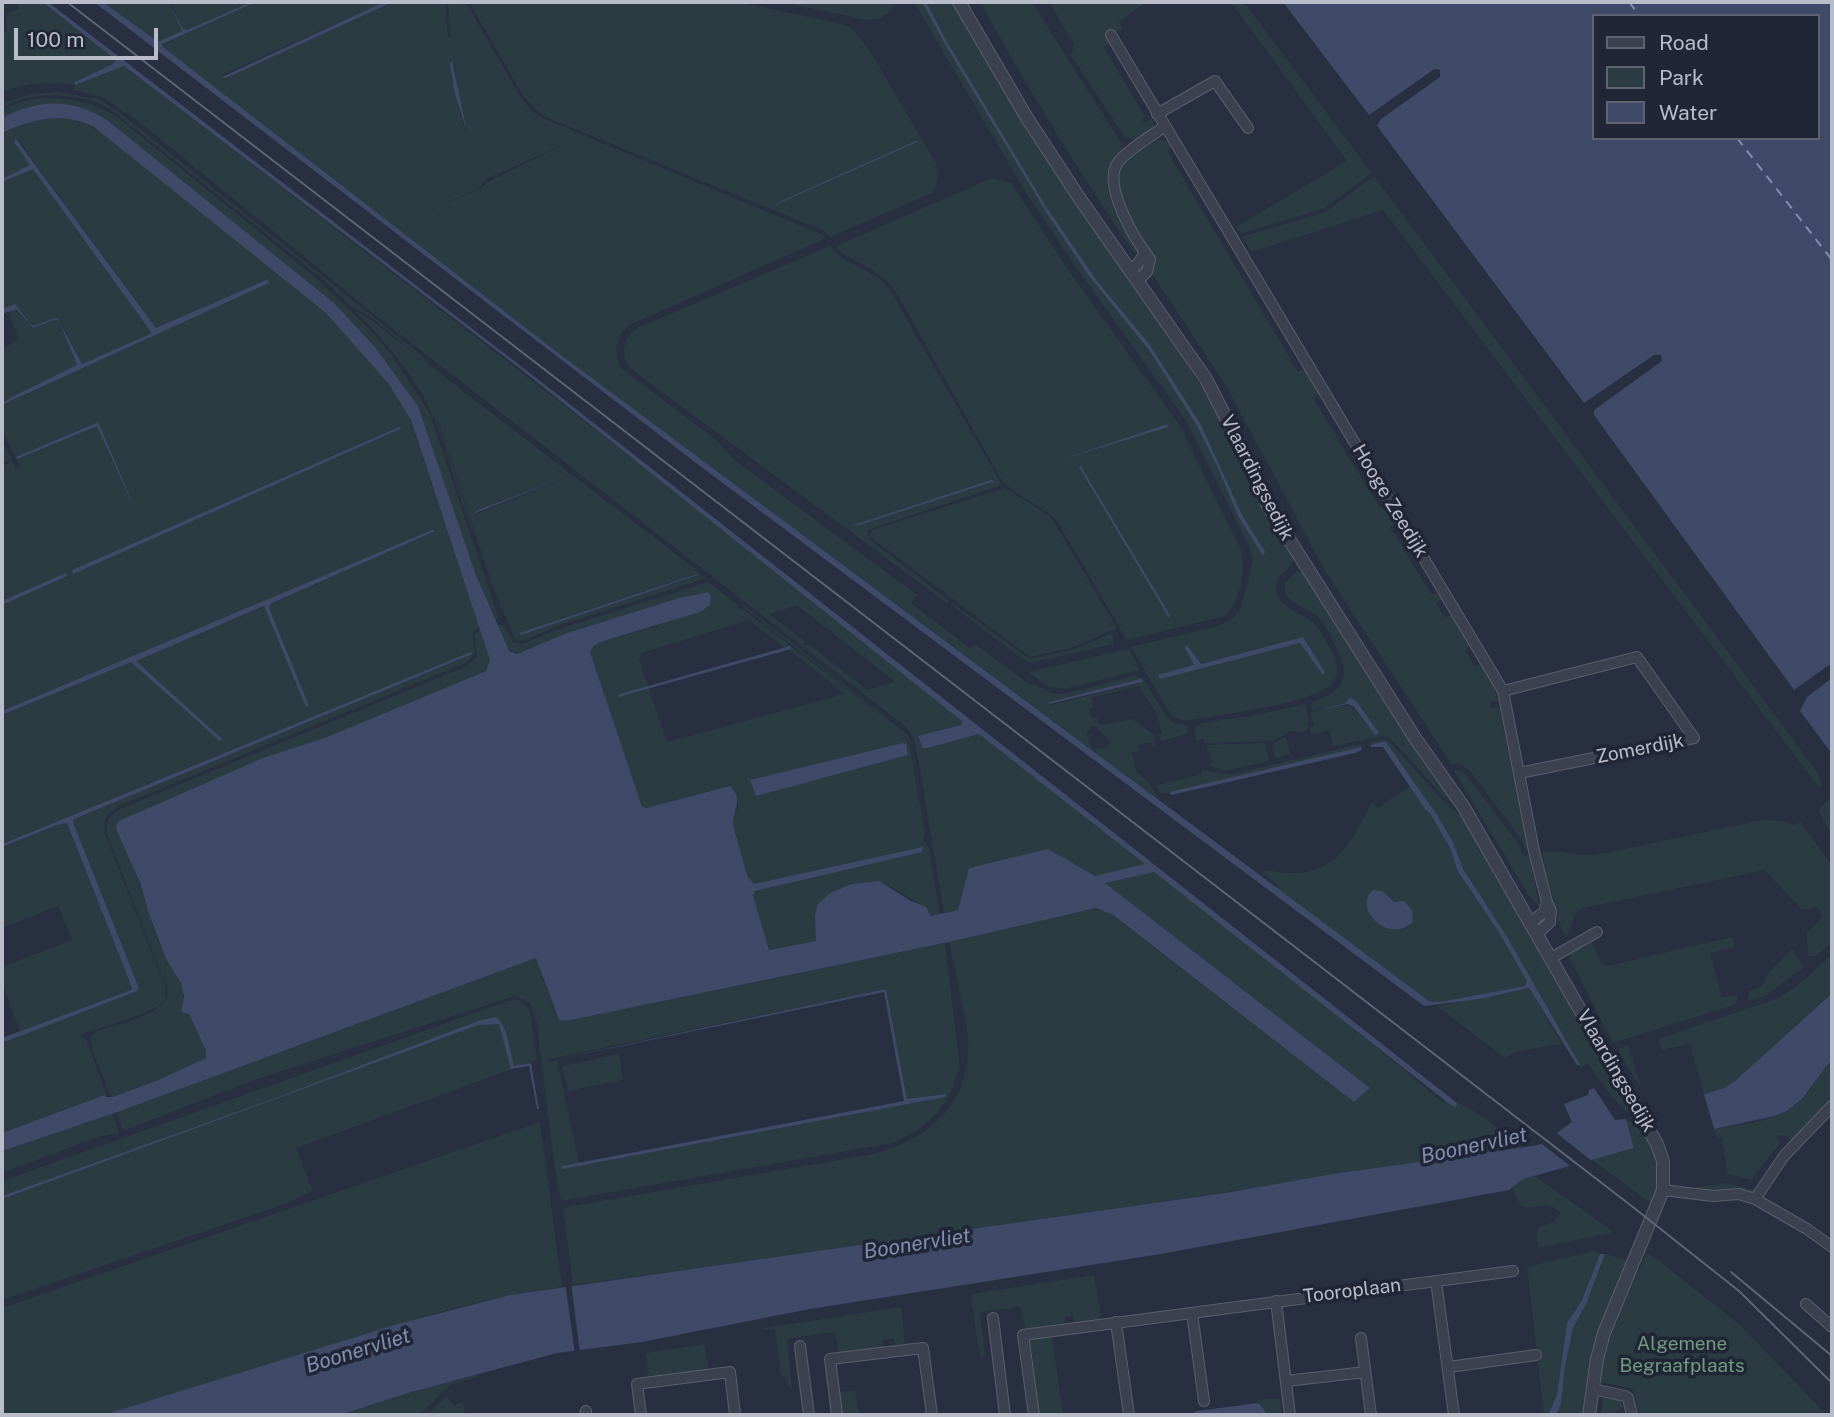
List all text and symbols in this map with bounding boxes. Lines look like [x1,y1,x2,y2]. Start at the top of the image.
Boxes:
scale bar [18,14,161,58]
legend [1592,14,1820,140]
text: 100 m [27,27,84,52]
text: Road [1659,30,1709,55]
text: Park [1659,65,1704,90]
text: Water [1659,100,1717,125]
street label: Vlaardingsedijk [1216,411,1298,545]
street label: Hooge Zeedijk [1347,440,1433,562]
street label: Zomerdijk [1594,729,1686,769]
street label: Vlaardingsedijk [1572,1006,1660,1136]
water label: Boonervliet [1419,1122,1529,1170]
water label: Boonervliet [862,1223,972,1265]
street label: Tooroplaan [1302,1274,1402,1308]
water label: Boonervliet [303,1323,413,1379]
park label: Algemene Begraafplaats [1619,1333,1745,1377]

